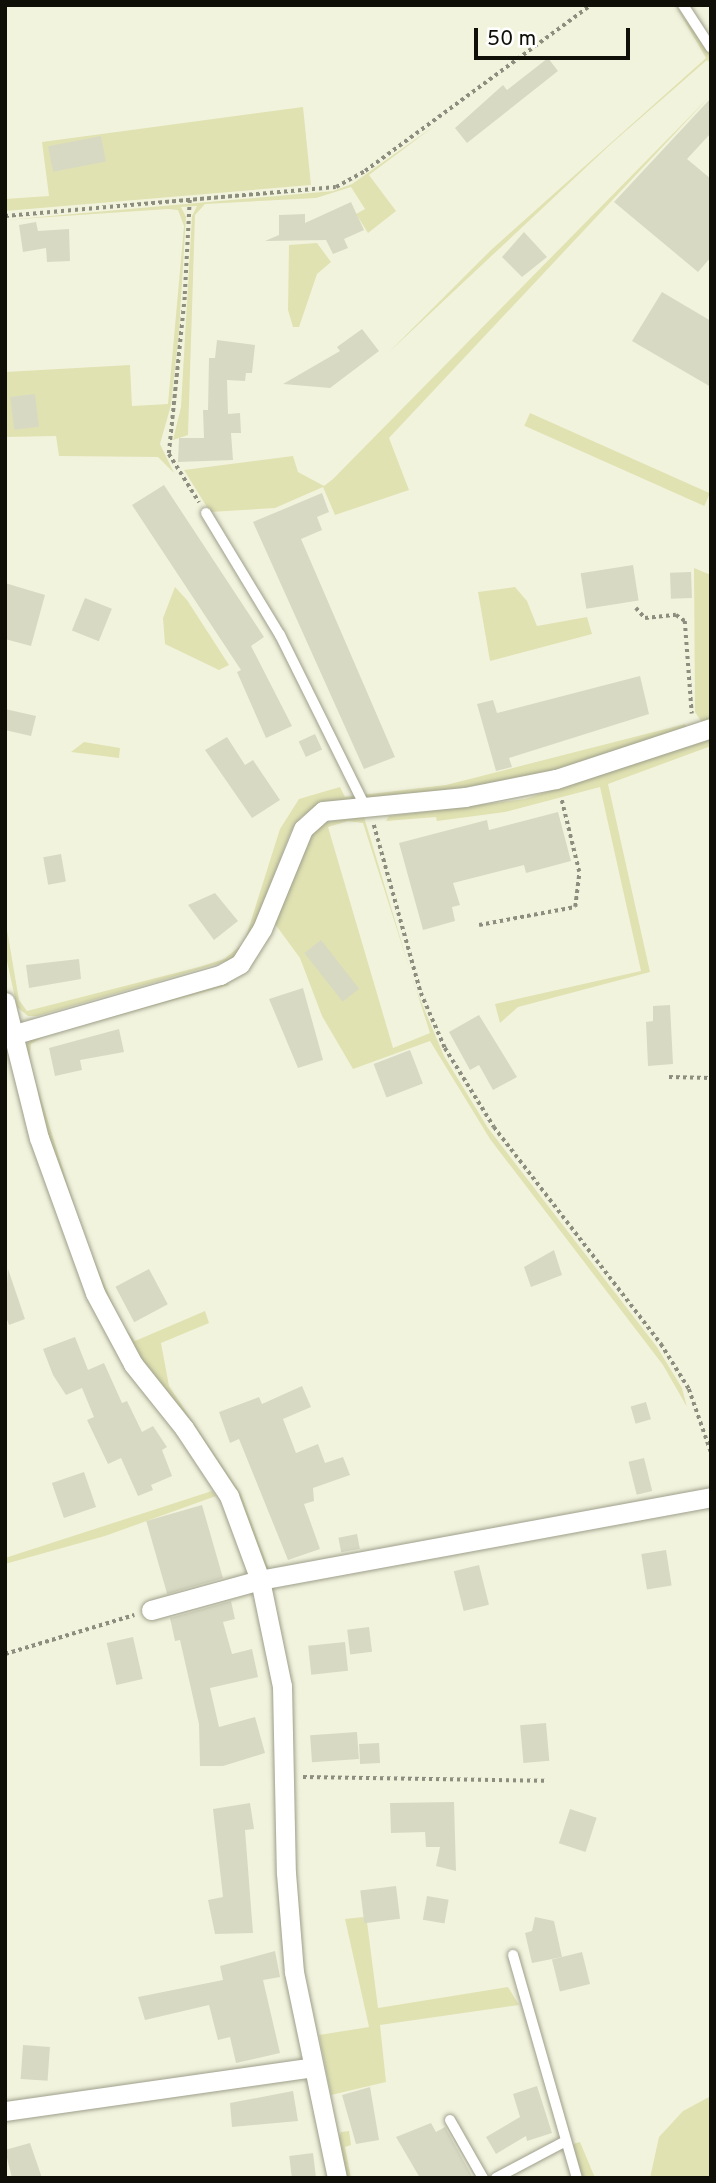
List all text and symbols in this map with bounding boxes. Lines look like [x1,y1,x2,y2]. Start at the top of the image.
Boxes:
scale bar [478,14,634,58]
text: 50 m [487,26,536,53]

